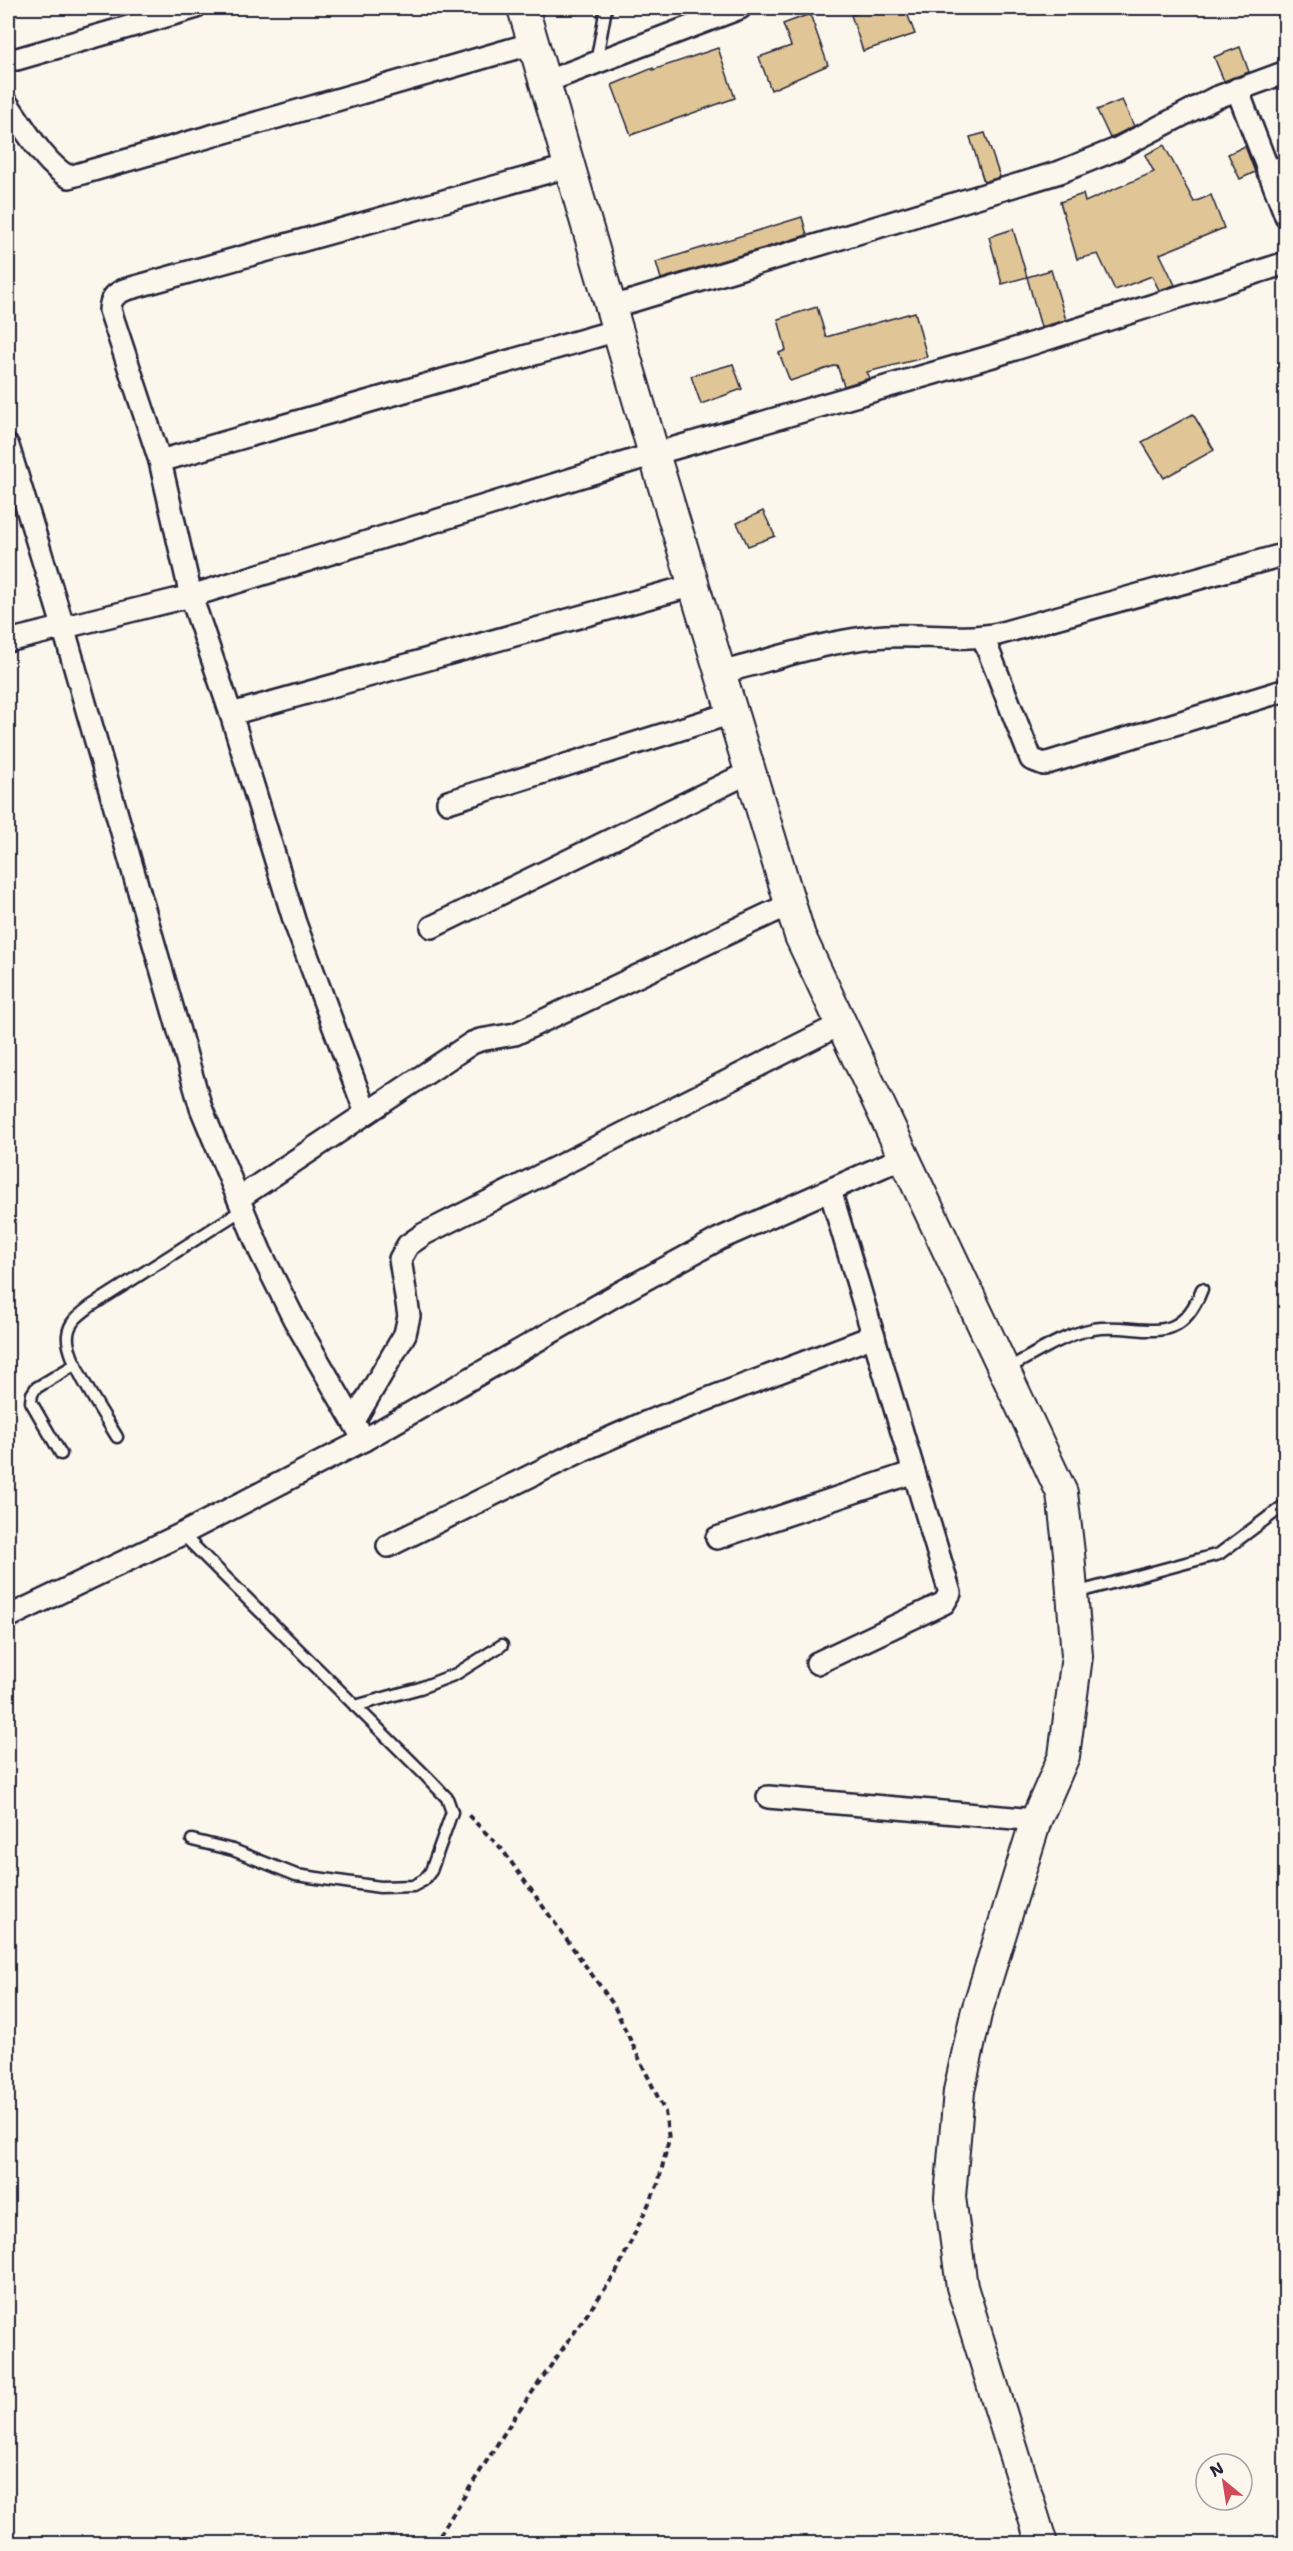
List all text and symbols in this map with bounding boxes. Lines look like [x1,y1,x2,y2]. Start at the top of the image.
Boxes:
north arrow [1194,2452,1254,2512]
text: N [1206,2457,1227,2482]

